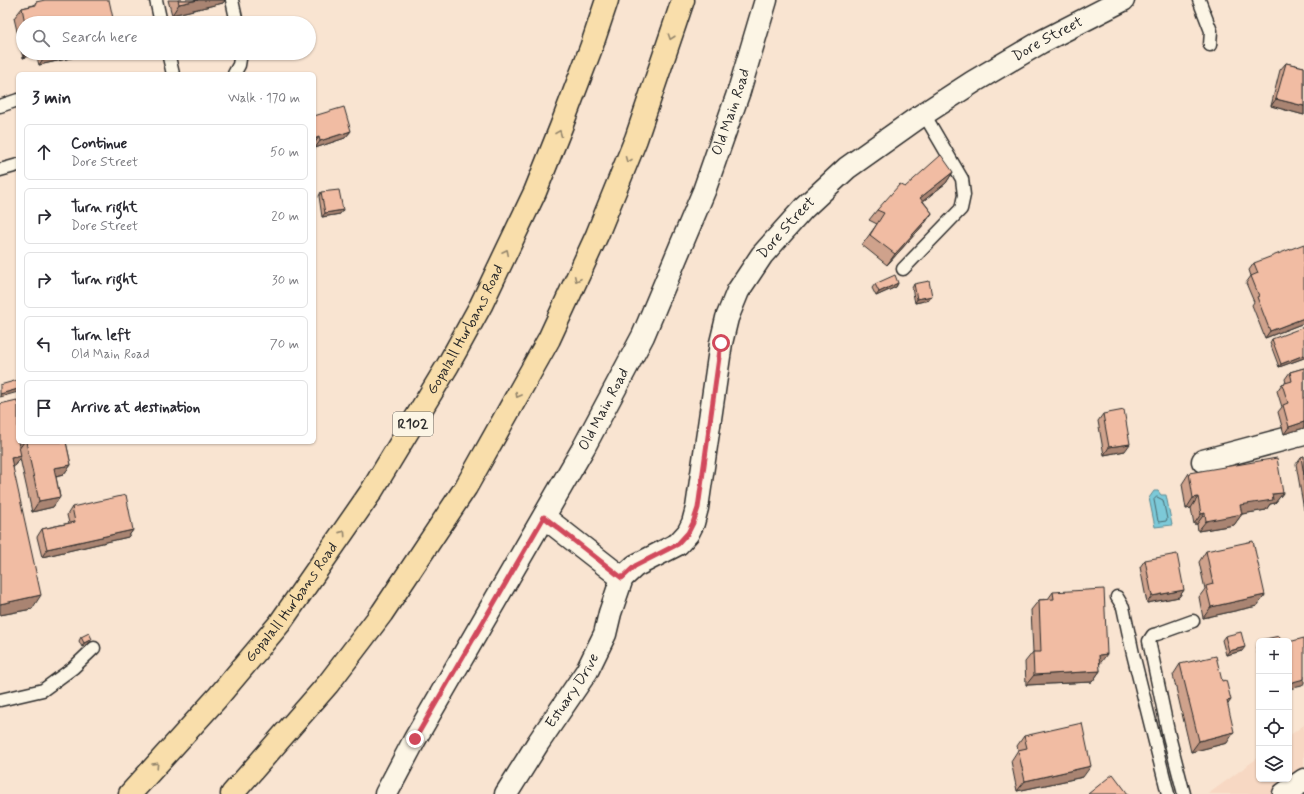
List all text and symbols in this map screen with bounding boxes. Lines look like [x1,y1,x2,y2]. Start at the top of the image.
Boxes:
street label: Dore Street [1009,12,1087,67]
search box [16,16,316,60]
icon: search [30,27,52,49]
text: Search here [62,28,138,48]
one-way arrow [667,33,675,40]
street label: Old Main Road [707,66,755,158]
text: 3 min [32,87,71,109]
text: Walk · 170 m [228,90,300,107]
one-way arrow [554,130,562,138]
text: Continue [71,134,127,154]
icon: ahead [33,141,55,163]
text: 50 m [270,144,299,161]
text: Dore Street [71,154,138,171]
one-way arrow [624,156,632,163]
street label: Dore Street [753,192,820,263]
text: Turn right [71,198,138,218]
icon: right [33,205,55,227]
text: 20 m [271,208,299,225]
text: Dore Street [71,218,138,235]
one-way arrow [501,249,509,256]
street label: Gopalall Hurbans Road [422,261,509,398]
icon: right [33,269,55,291]
text: Turn right [71,270,138,290]
text: 30 m [272,272,299,289]
one-way arrow [574,275,582,283]
text: Turn left [71,326,131,346]
icon: left [33,333,55,355]
route start [712,334,730,352]
text: 70 m [270,336,299,353]
text: Old Main Road [71,346,149,363]
street label: Old Main Road [574,365,634,454]
one-way arrow [515,391,522,398]
icon: arrive [33,397,55,419]
text: Arrive at destination [71,398,200,418]
road number: R102 [393,412,433,436]
one-way arrow [338,531,345,538]
street label: Gopalall Hurbans Road [241,538,343,667]
map controls [1256,638,1292,782]
button: + [1256,638,1292,674]
street label: Estuary Drive [541,650,604,732]
button: − [1256,674,1292,710]
button: locate [1256,710,1292,746]
route end [406,730,424,748]
button: layers [1256,746,1292,782]
one-way arrow [152,763,159,770]

